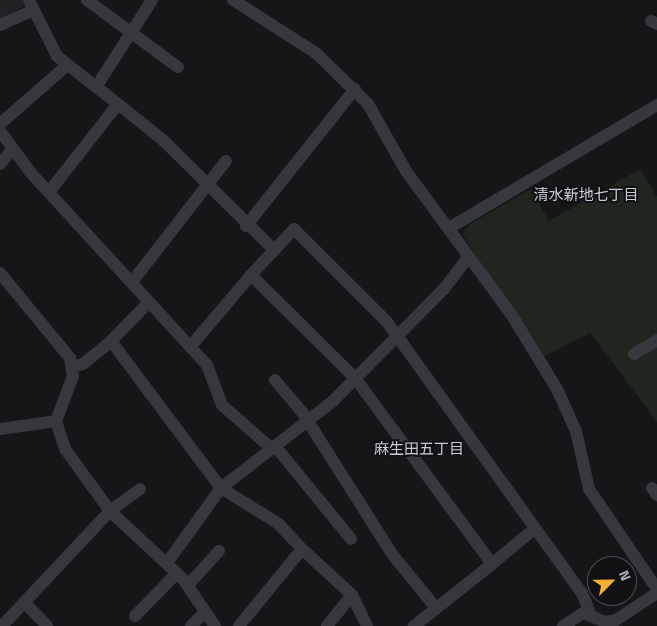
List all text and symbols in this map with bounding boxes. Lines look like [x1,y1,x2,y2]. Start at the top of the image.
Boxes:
district label: 清水新地七丁目 [534,186,638,204]
district label: 麻生田五丁目 [374,440,464,458]
north arrow [587,556,637,606]
text: N [614,567,637,584]

